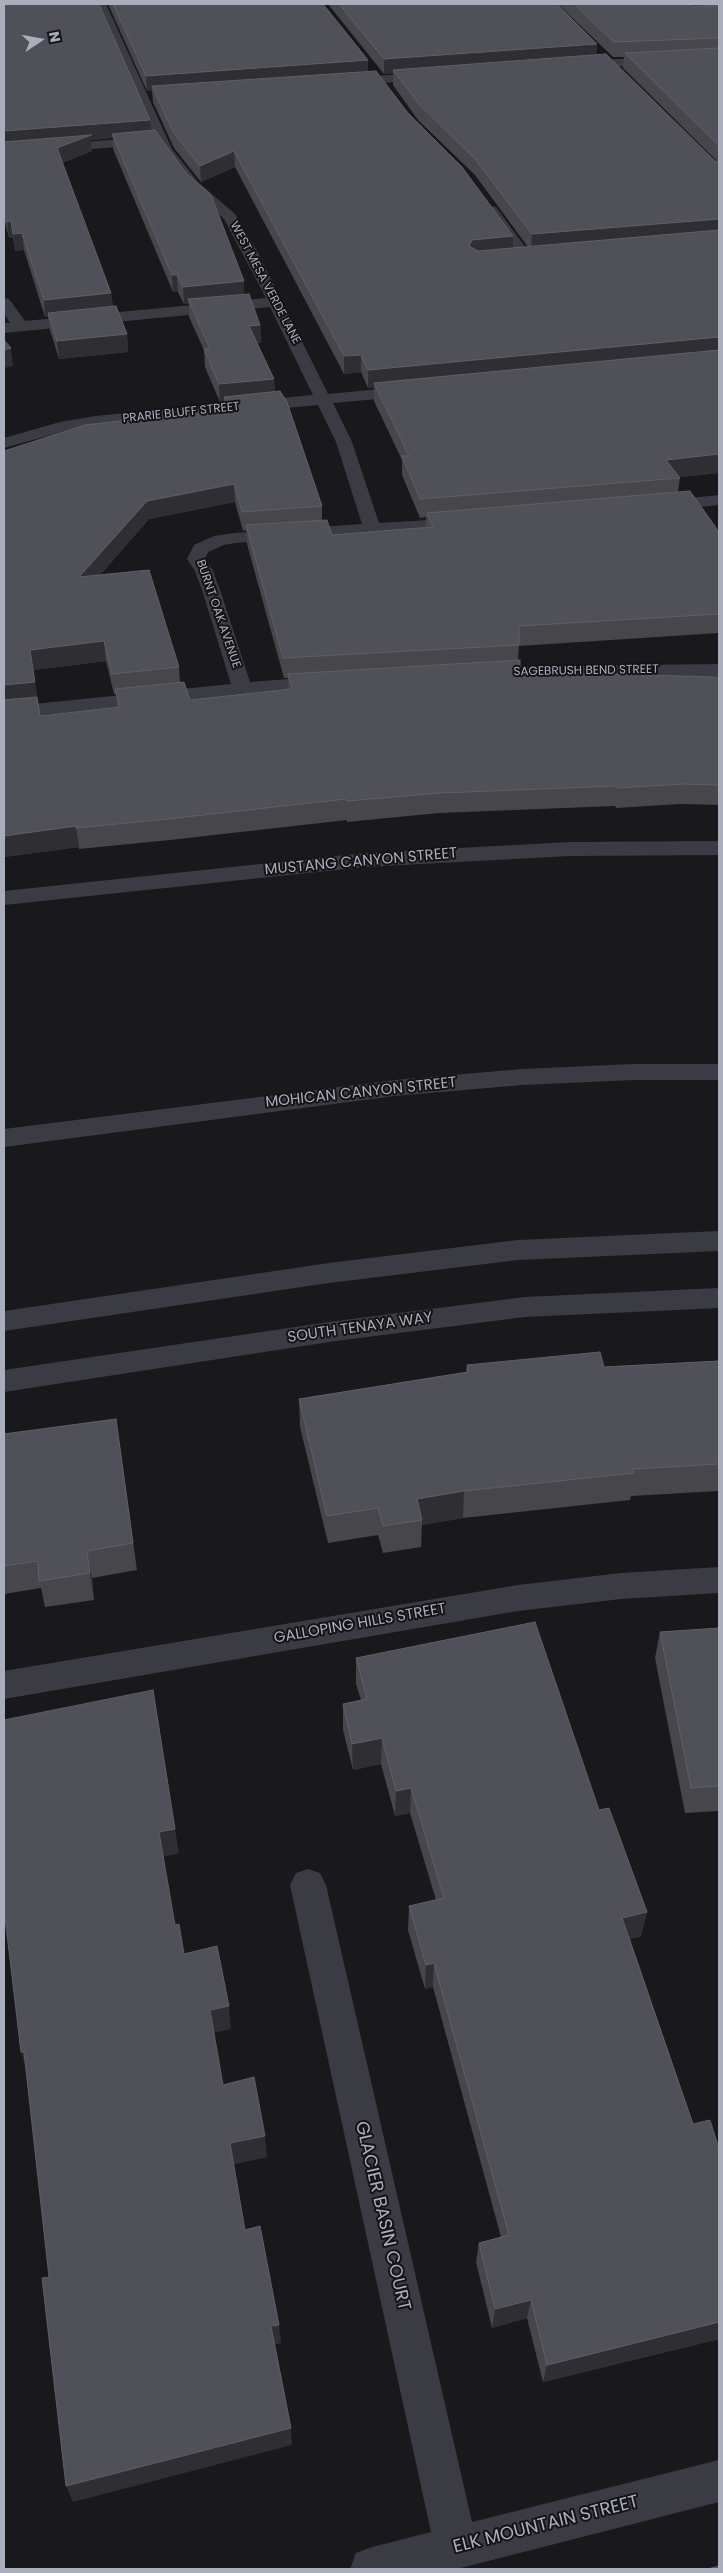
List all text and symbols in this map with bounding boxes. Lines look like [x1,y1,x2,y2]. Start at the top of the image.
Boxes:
north arrow [15,15,65,65]
text: N [44,30,66,44]
street label: WEST MESA VERDE LANE [227,219,303,347]
street label: PRARIE BLUFF STREET [122,400,240,426]
street label: BURNT OAK AVENUE [193,558,243,670]
street label: SAGEBRUSH BEND STREET [513,663,659,679]
street label: MUSTANG CANYON STREET [264,845,458,879]
street label: MOHICAN CANYON STREET [265,1074,457,1112]
street label: SOUTH TENAYA WAY [286,1309,434,1347]
street label: GALLOPING HILLS STREET [273,1600,447,1648]
street label: GLACIER BASIN COURT [350,2119,414,2313]
street label: ELK MOUNTAIN STREET [451,2492,641,2558]

